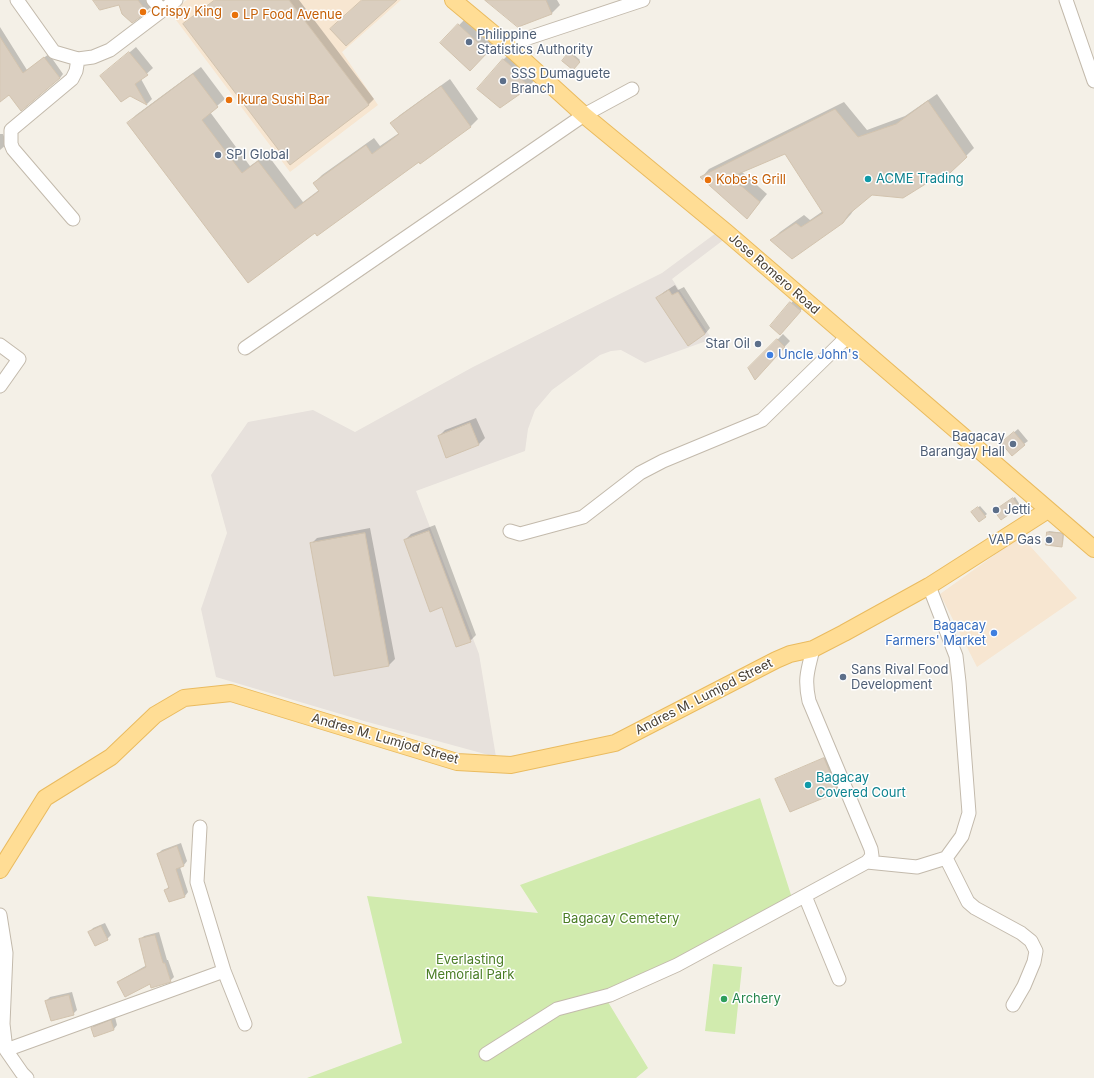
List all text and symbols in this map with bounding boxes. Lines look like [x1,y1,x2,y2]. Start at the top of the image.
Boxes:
place label: Crispy King [151,4,222,20]
marker: Crispy King [138,7,148,17]
place label: LP Food Avenue [243,7,342,23]
marker: LP Food Avenue [230,10,240,20]
place label: Philippine Statistics Authority [477,27,593,58]
marker: Philippine Statistics Authority [464,37,474,47]
place label: SSS Dumaguete Branch [511,66,610,97]
marker: SSS Dumaguete Branch [498,76,508,86]
place label: Ikura Sushi Bar [237,92,329,108]
marker: Ikura Sushi Bar [224,95,234,105]
place label: SPI Global [226,147,289,163]
marker: SPI Global [213,150,223,160]
place label: ACME Trading [876,171,964,187]
place label: Kobe's Grill [716,172,786,188]
marker: ACME Trading [863,174,873,184]
marker: Kobe's Grill [703,175,713,185]
street label: Jose Romero Road [725,230,823,318]
place label: Star Oil [705,336,750,352]
marker: Star Oil [753,339,763,349]
place label: Uncle John's [778,347,859,363]
marker: Uncle John's [765,350,775,360]
place label: Bagacay Barangay Hall [920,429,1005,460]
marker: Bagacay Barangay Hall [1008,439,1018,449]
place label: Jetti [1004,502,1030,518]
marker: Jetti [991,505,1001,515]
place label: VAP Gas [988,532,1041,548]
marker: VAP Gas [1044,535,1054,545]
place label: Bagacay Farmers' Market [885,618,986,649]
marker: Bagacay Farmers' Market [989,628,999,638]
street label: Andres M. Lumjod Street [633,656,775,738]
place label: Sans Rival Food Development [851,662,948,693]
marker: Sans Rival Food Development [838,672,848,682]
street label: Andres M. Lumjod Street [310,711,460,767]
place label: Bagacay Covered Court [816,770,906,801]
marker: Bagacay Covered Court [803,780,813,790]
park label: Bagacay Cemetery [563,911,679,927]
park label: Everlasting Memorial Park [426,952,514,983]
place label: Archery [732,991,781,1007]
marker: Archery [719,994,729,1004]

